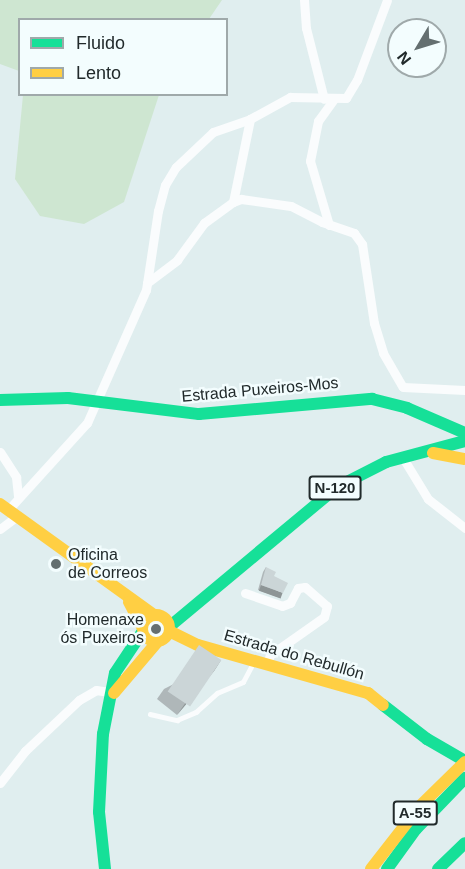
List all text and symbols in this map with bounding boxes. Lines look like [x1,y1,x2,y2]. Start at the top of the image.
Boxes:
legend [18,18,228,96]
north arrow [387,18,447,78]
text: Fluido [76,33,125,53]
text: N [394,48,414,68]
text: Lento [76,63,121,83]
street label: Estrada Puxeiros-Mos [181,374,339,406]
road number: N-120 [308,476,362,500]
place label: Oficina de Correos [68,545,147,583]
marker: Oficina de Correos [49,557,63,571]
place label: Homenaxe ós Puxeiros [60,610,144,648]
marker: Homenaxe ós Puxeiros [149,622,163,636]
street label: Estrada do Rebullón [222,626,366,684]
road number: A-55 [392,801,438,825]

